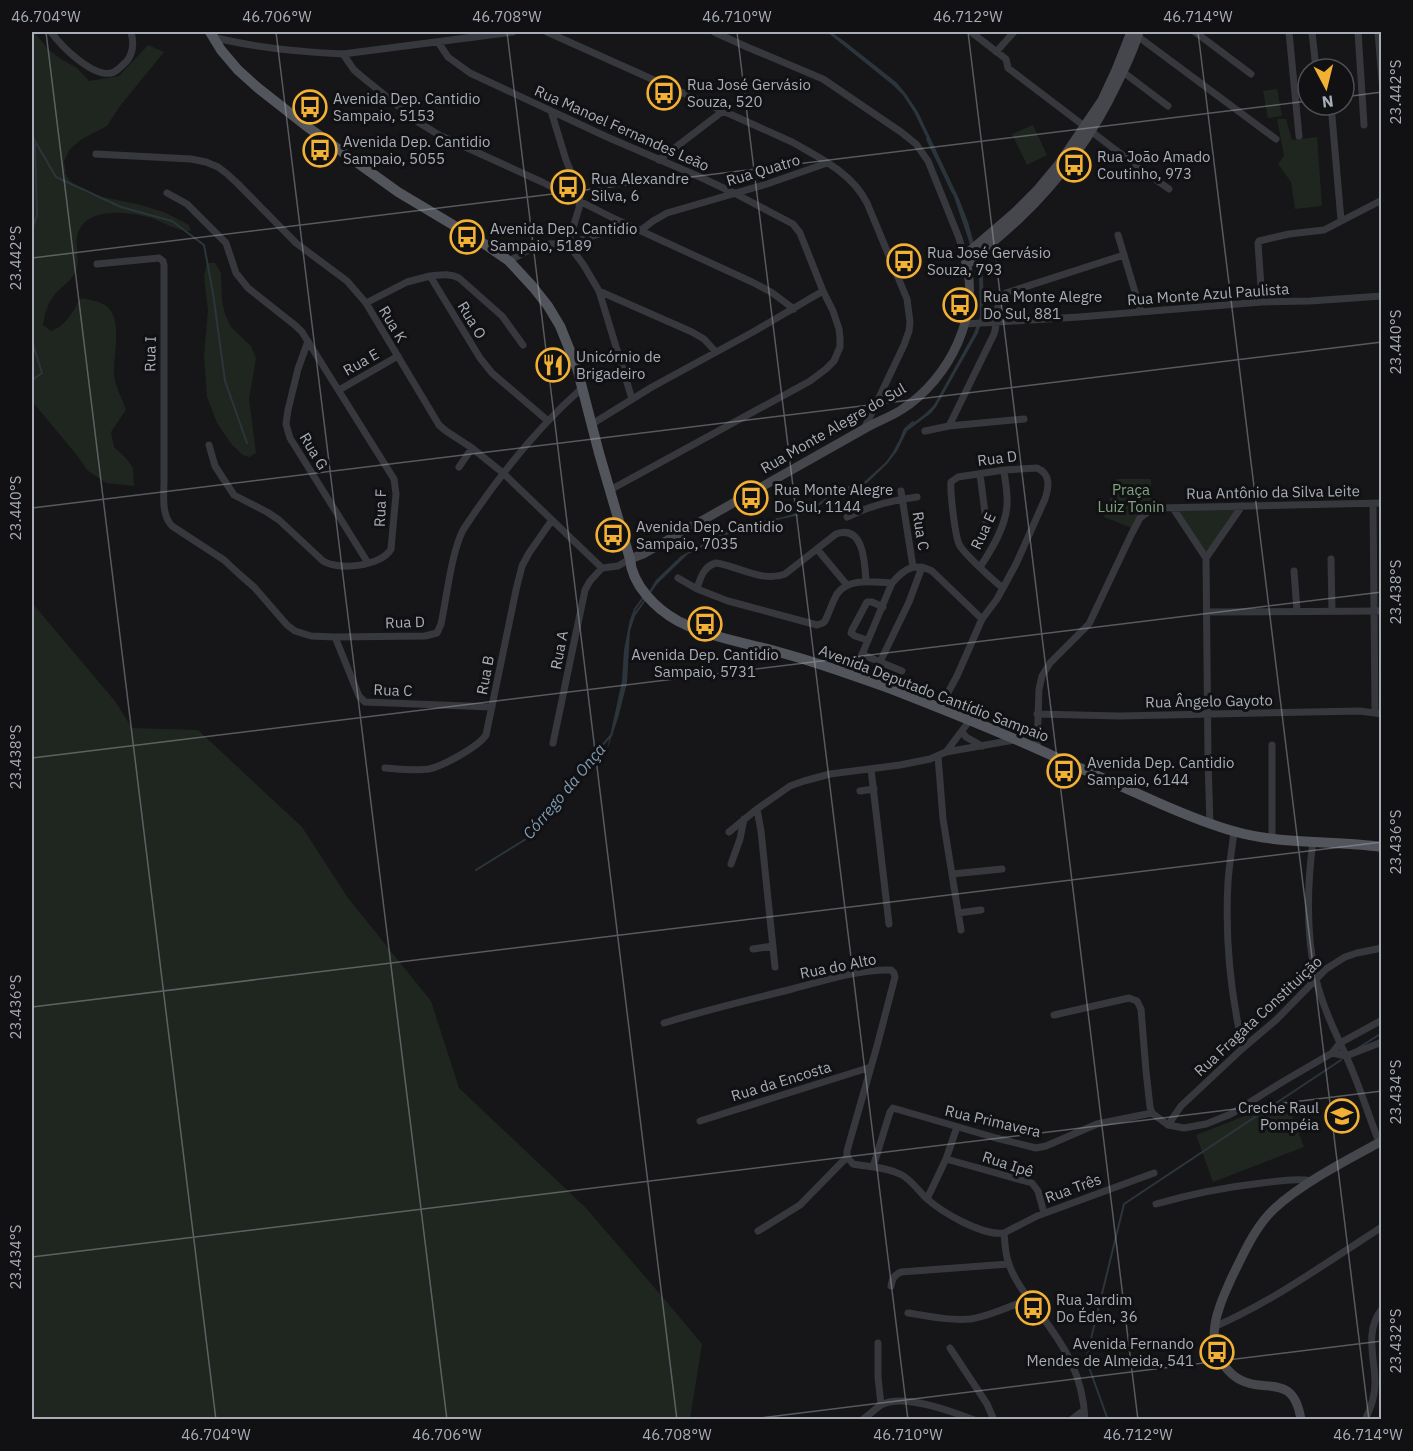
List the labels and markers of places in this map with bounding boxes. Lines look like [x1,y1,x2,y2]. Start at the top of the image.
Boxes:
bus stop icon: Rua José Gervásio Souza, 520 [646,75,682,111]
place label: Rua José Gervásio Souza, 520 [687,75,811,111]
bus stop icon: Avenida Dep. Cantidio Sampaio, 5153 [292,89,328,125]
place label: Avenida Dep. Cantidio Sampaio, 5153 [333,89,480,125]
bus stop icon: Avenida Dep. Cantidio Sampaio, 5055 [302,132,338,168]
place label: Avenida Dep. Cantidio Sampaio, 5055 [343,132,490,168]
bus stop icon: Rua João Amado Coutinho, 973 [1056,147,1092,183]
place label: Rua João Amado Coutinho, 973 [1097,147,1211,183]
bus stop icon: Rua Alexandre Silva, 6 [550,169,586,205]
place label: Rua Alexandre Silva, 6 [591,169,689,205]
bus stop icon: Avenida Dep. Cantidio Sampaio, 5189 [449,219,485,255]
place label: Avenida Dep. Cantidio Sampaio, 5189 [490,219,637,255]
bus stop icon: Rua José Gervásio Souza, 793 [886,243,922,279]
place label: Rua José Gervásio Souza, 793 [927,243,1051,279]
bus stop icon: Rua Monte Alegre Do Sul, 881 [942,287,978,323]
place label: Rua Monte Alegre Do Sul, 881 [983,287,1102,323]
restaurant icon: Unicórnio de Brigadeiro [535,347,571,383]
place label: Unicórnio de Brigadeiro [576,347,661,383]
bus stop icon: Rua Monte Alegre Do Sul, 1144 [733,480,769,516]
place label: Rua Monte Alegre Do Sul, 1144 [774,480,893,516]
bus stop icon: Avenida Dep. Cantidio Sampaio, 7035 [595,517,631,553]
place label: Avenida Dep. Cantidio Sampaio, 7035 [636,517,783,553]
bus stop icon: Avenida Dep. Cantidio Sampaio, 5731 [687,606,723,642]
place label: Avenida Dep. Cantidio Sampaio, 5731 [631,645,779,681]
bus stop icon: Avenida Dep. Cantidio Sampaio, 6144 [1046,753,1082,789]
place label: Avenida Dep. Cantidio Sampaio, 6144 [1087,753,1234,789]
place label: Creche Raul Pompéia [1238,1098,1319,1134]
school or university icon: Creche Raul Pompéia [1324,1098,1360,1134]
bus stop icon: Rua Jardim Do Éden, 36 [1015,1290,1051,1326]
place label: Rua Jardim Do Éden, 36 [1056,1290,1138,1326]
place label: Avenida Fernando Mendes de Almeida, 541 [1027,1334,1194,1370]
bus stop icon: Avenida Fernando Mendes de Almeida, 541 [1199,1334,1235,1370]

